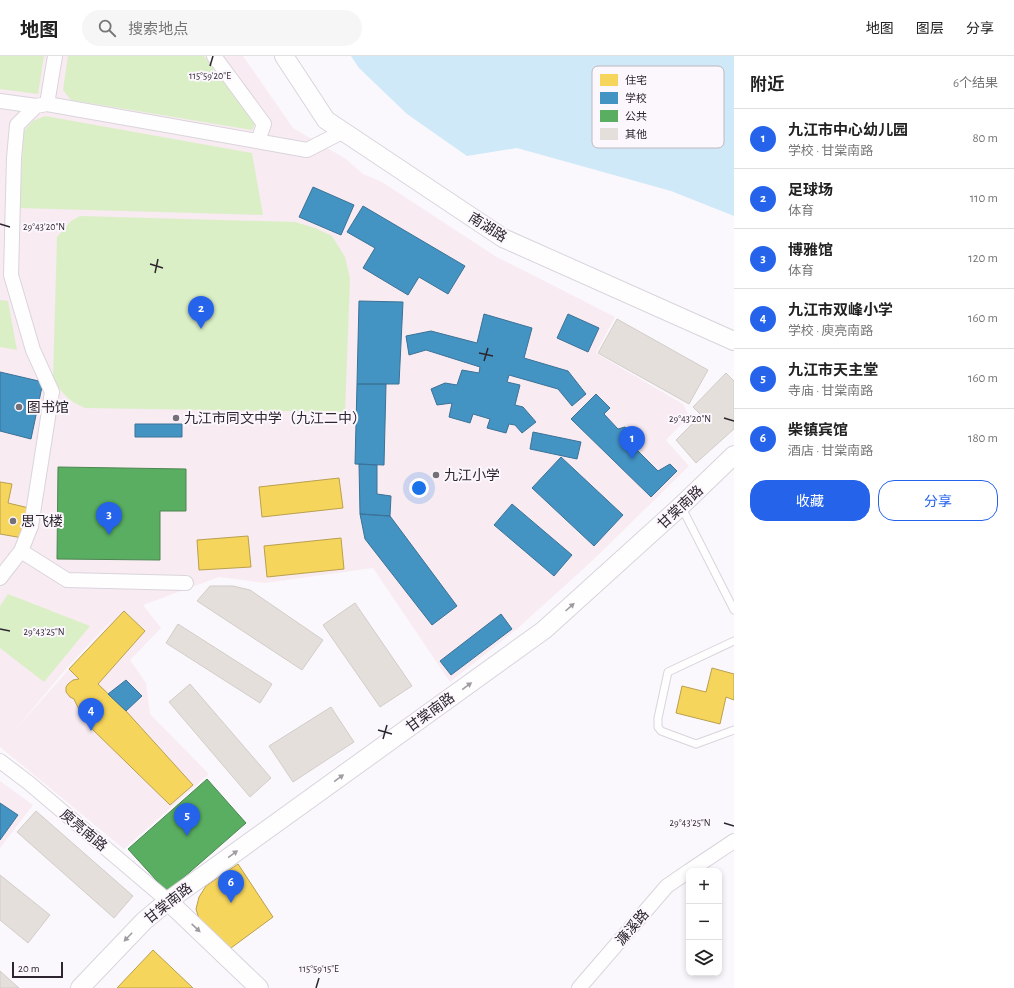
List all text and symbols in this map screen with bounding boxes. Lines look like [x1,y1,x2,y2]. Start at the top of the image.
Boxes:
search box [82,10,362,46]
icon: search [96,17,118,39]
text: 地图 [20,21,58,40]
text: 搜索地点 [128,22,188,37]
text: 地图 [866,22,894,36]
text: 图层 [916,22,944,36]
text: 分享 [966,22,994,36]
legend [592,66,724,148]
text: 115°59'20"E [189,71,231,81]
text: 住宅 [625,74,647,86]
text: 附近 [750,76,784,93]
text: 6个结果 [953,77,998,90]
text: 学校 [625,92,647,104]
text: 公共 [625,111,647,122]
text: 九江市中心幼儿园 [788,123,908,138]
text: 其他 [625,129,647,140]
text: 1 [761,132,765,145]
text: 80 m [972,132,998,145]
text: 学校 · 甘棠南路 [788,145,873,158]
text: 足球场 [788,183,833,198]
text: 2 [760,192,766,205]
text: 110 m [970,192,998,205]
text: 体育 [788,205,814,218]
street label: 南湖路 [466,210,510,245]
text: 29°43'20"N [23,222,65,232]
text: 博雅馆 [788,243,833,258]
text: 3 [760,252,766,265]
text: 120 m [968,252,998,265]
text: 体育 [788,265,814,278]
pin: 2 [188,296,214,329]
text: 九江市双峰小学 [788,303,893,318]
text: 4 [760,312,766,325]
text: 160 m [968,312,998,325]
text: 学校 · 庾亮南路 [788,325,873,338]
text: 九江市天主堂 [788,363,878,378]
text: 5 [760,372,766,385]
text: 160 m [968,372,998,385]
text: 寺庙 · 甘棠南路 [788,385,873,398]
place label: 图书馆 [27,400,69,415]
marker: 图书馆 [14,402,24,412]
place label: 九江市同文中学（九江二中） [184,411,366,426]
marker: 九江市同文中学（九江二中） [171,413,181,423]
text: 29°43'20"N [669,414,711,424]
text: 柴镇宾馆 [788,423,848,438]
pin: 1 [619,426,645,459]
text: 6 [760,432,766,445]
text: 180 m [968,432,998,445]
text: 酒店 · 甘棠南路 [788,445,873,458]
place label: 九江小学 [444,468,500,483]
marker: 九江小学 [431,470,441,480]
your location [409,478,429,498]
button: 收藏 [750,480,870,521]
button: 分享 [878,480,998,521]
street label: 甘棠南路 [655,483,706,532]
pin: 3 [96,502,122,535]
place label: 思飞楼 [21,514,63,529]
marker: 思飞楼 [8,516,18,526]
one-way arrow [565,602,575,611]
text: 29°43'25"N [23,627,65,637]
one-way arrow [462,682,472,690]
street label: 甘棠南路 [403,690,457,735]
pin: 4 [78,698,104,731]
one-way arrow [333,774,344,782]
pin: 5 [174,803,200,836]
street label: 庾亮南路 [57,807,110,854]
text: 29°43'25"N [669,818,711,828]
one-way arrow [228,850,239,858]
map controls [686,868,722,976]
button: + [686,868,722,904]
pin: 6 [218,870,244,903]
street label: 甘棠南路 [142,880,195,927]
button: − [686,904,722,940]
street label: 濂溪路 [613,907,652,948]
one-way arrow [191,923,201,933]
one-way arrow [124,932,133,942]
button: layers [686,940,722,976]
scale bar [12,960,63,979]
text: 20 m [18,963,39,974]
text: 115°59'15"E [299,964,339,974]

